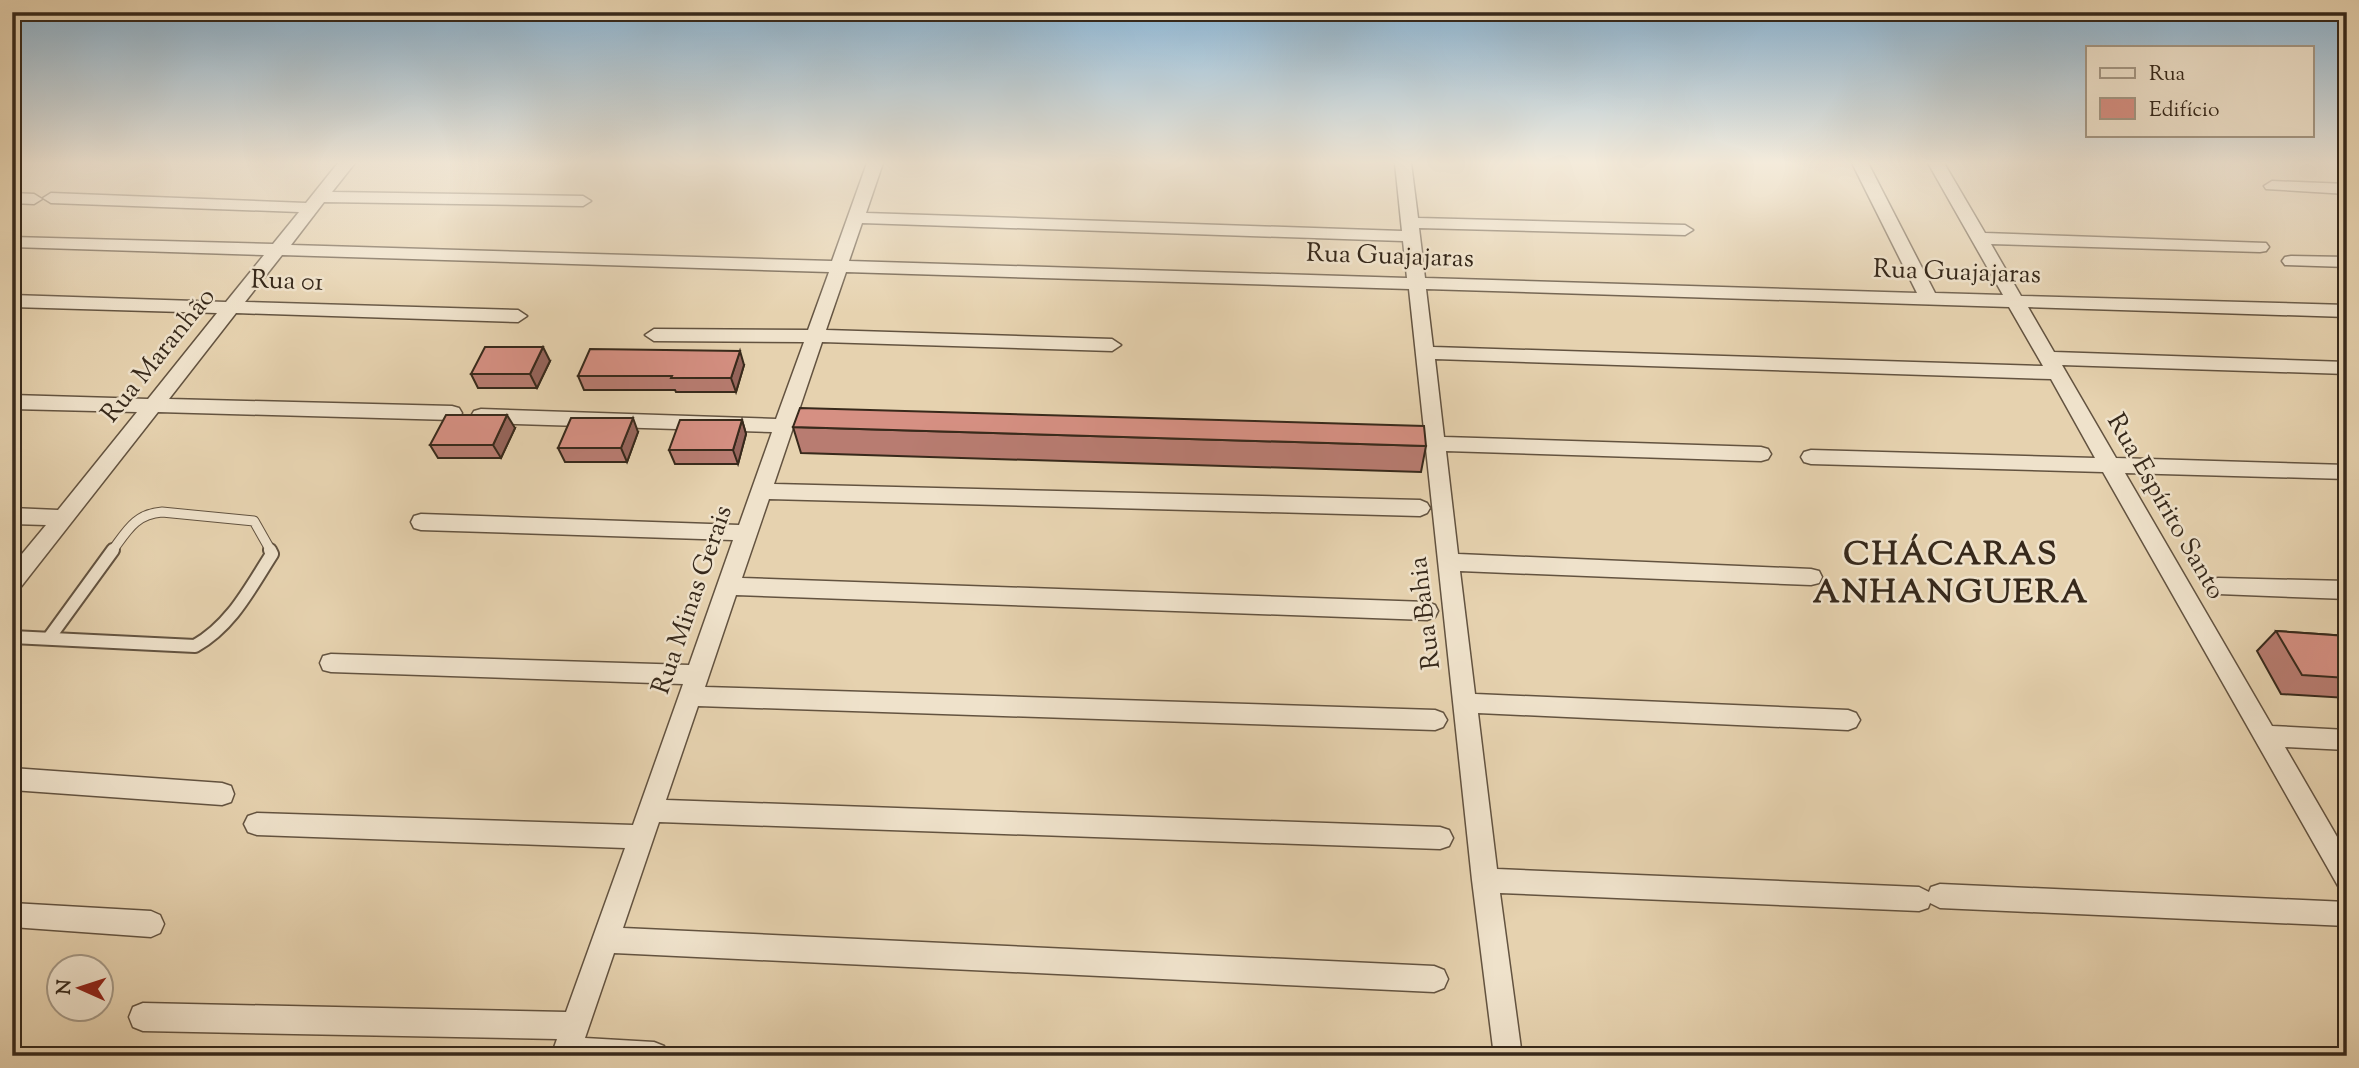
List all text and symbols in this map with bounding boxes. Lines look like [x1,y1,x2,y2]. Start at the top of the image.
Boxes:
legend [2086,46,2314,136]
text: Rua [2149,60,2186,90]
text: Edifício [2149,96,2219,126]
street label: Rua Guajajaras [1305,236,1475,278]
street label: Rua Guajajaras [1872,252,2042,294]
street label: Rua 01 [250,262,324,302]
street label: Rua Maranhão [93,281,225,431]
street label: Rua Espírito Santo [2097,407,2233,607]
street label: Rua Minas Gerais [643,501,743,699]
district label: CHÁCARAS ANHANGUERA [1813,532,2089,618]
street label: Rua Bahia [1401,554,1451,672]
north arrow [46,953,116,1023]
text: N [52,979,79,996]

